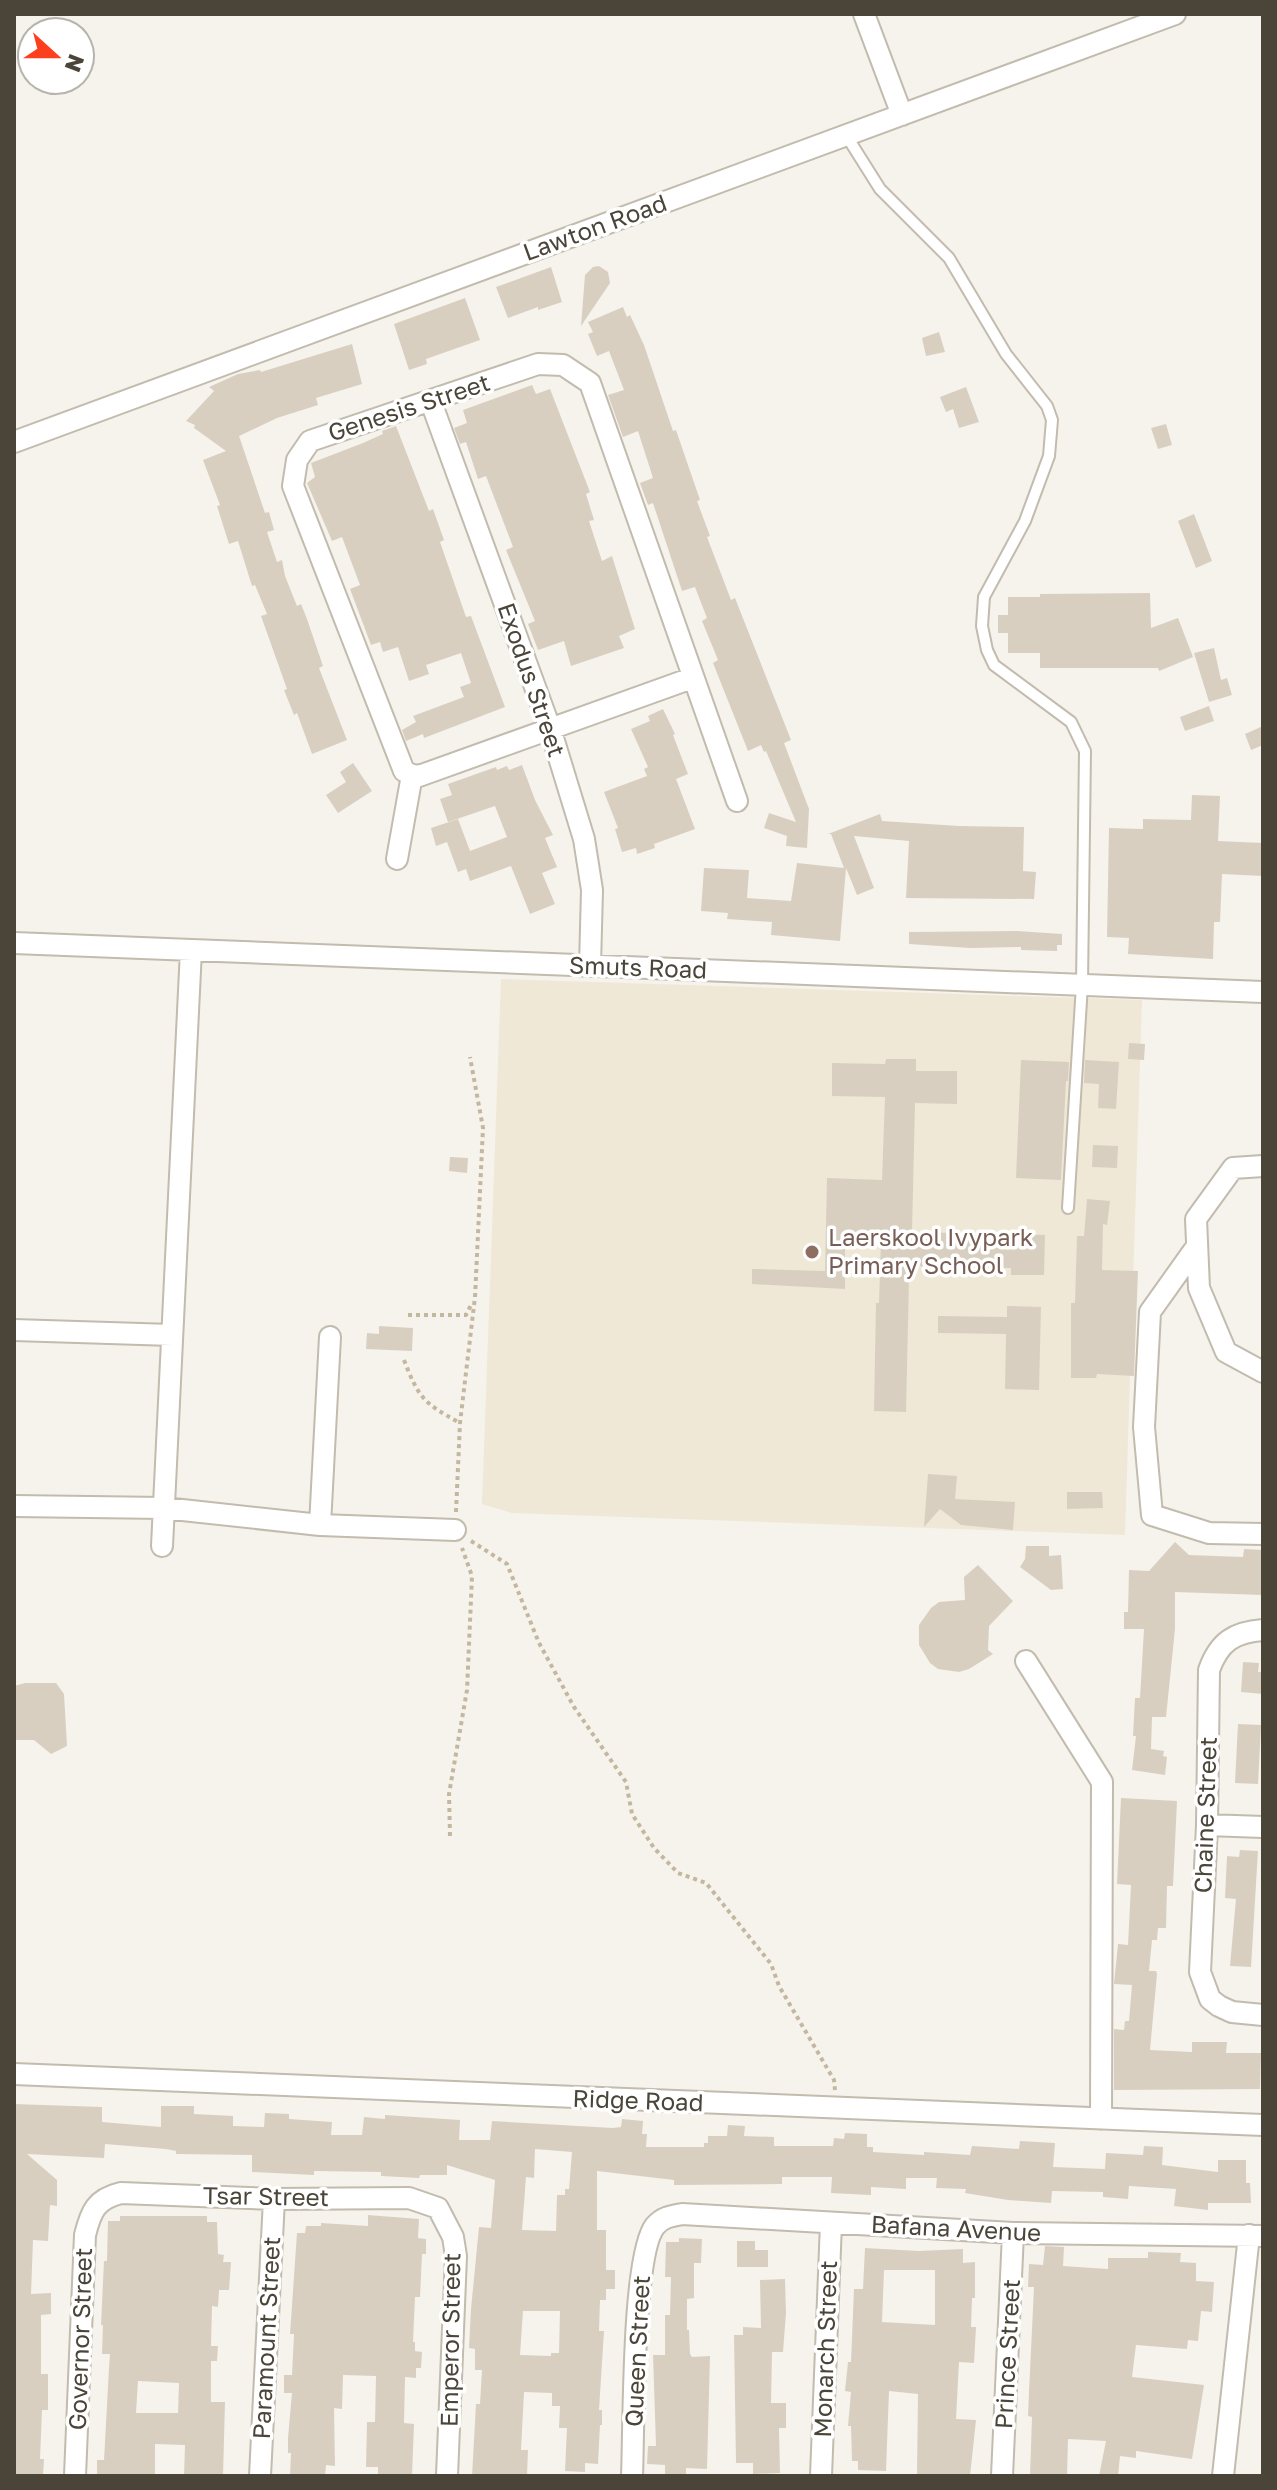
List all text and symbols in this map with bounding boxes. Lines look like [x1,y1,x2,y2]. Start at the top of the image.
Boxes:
north arrow [16,16,96,96]
text: N [60,51,91,76]
street label: Lawton Road [519,187,670,266]
street label: Genesis Street [324,367,493,446]
street label: Exodus Street [493,599,572,760]
street label: Smuts Road [568,950,708,983]
place label: Laerskool Ivypark Primary School [828,1222,1033,1279]
marker: Laerskool Ivypark Primary School [803,1243,821,1261]
street label: Chaine Street [1187,1736,1222,1894]
street label: Ridge Road [572,2083,704,2116]
street label: Tsar Street [203,2180,329,2211]
street label: Bafana Avenue [870,2209,1042,2246]
street label: Paramount Street [246,2236,285,2440]
street label: Governor Street [62,2247,97,2431]
street label: Emperor Street [433,2252,466,2427]
street label: Monarch Street [807,2260,842,2438]
street label: Queen Street [618,2274,655,2428]
street label: Prince Street [988,2278,1025,2430]

